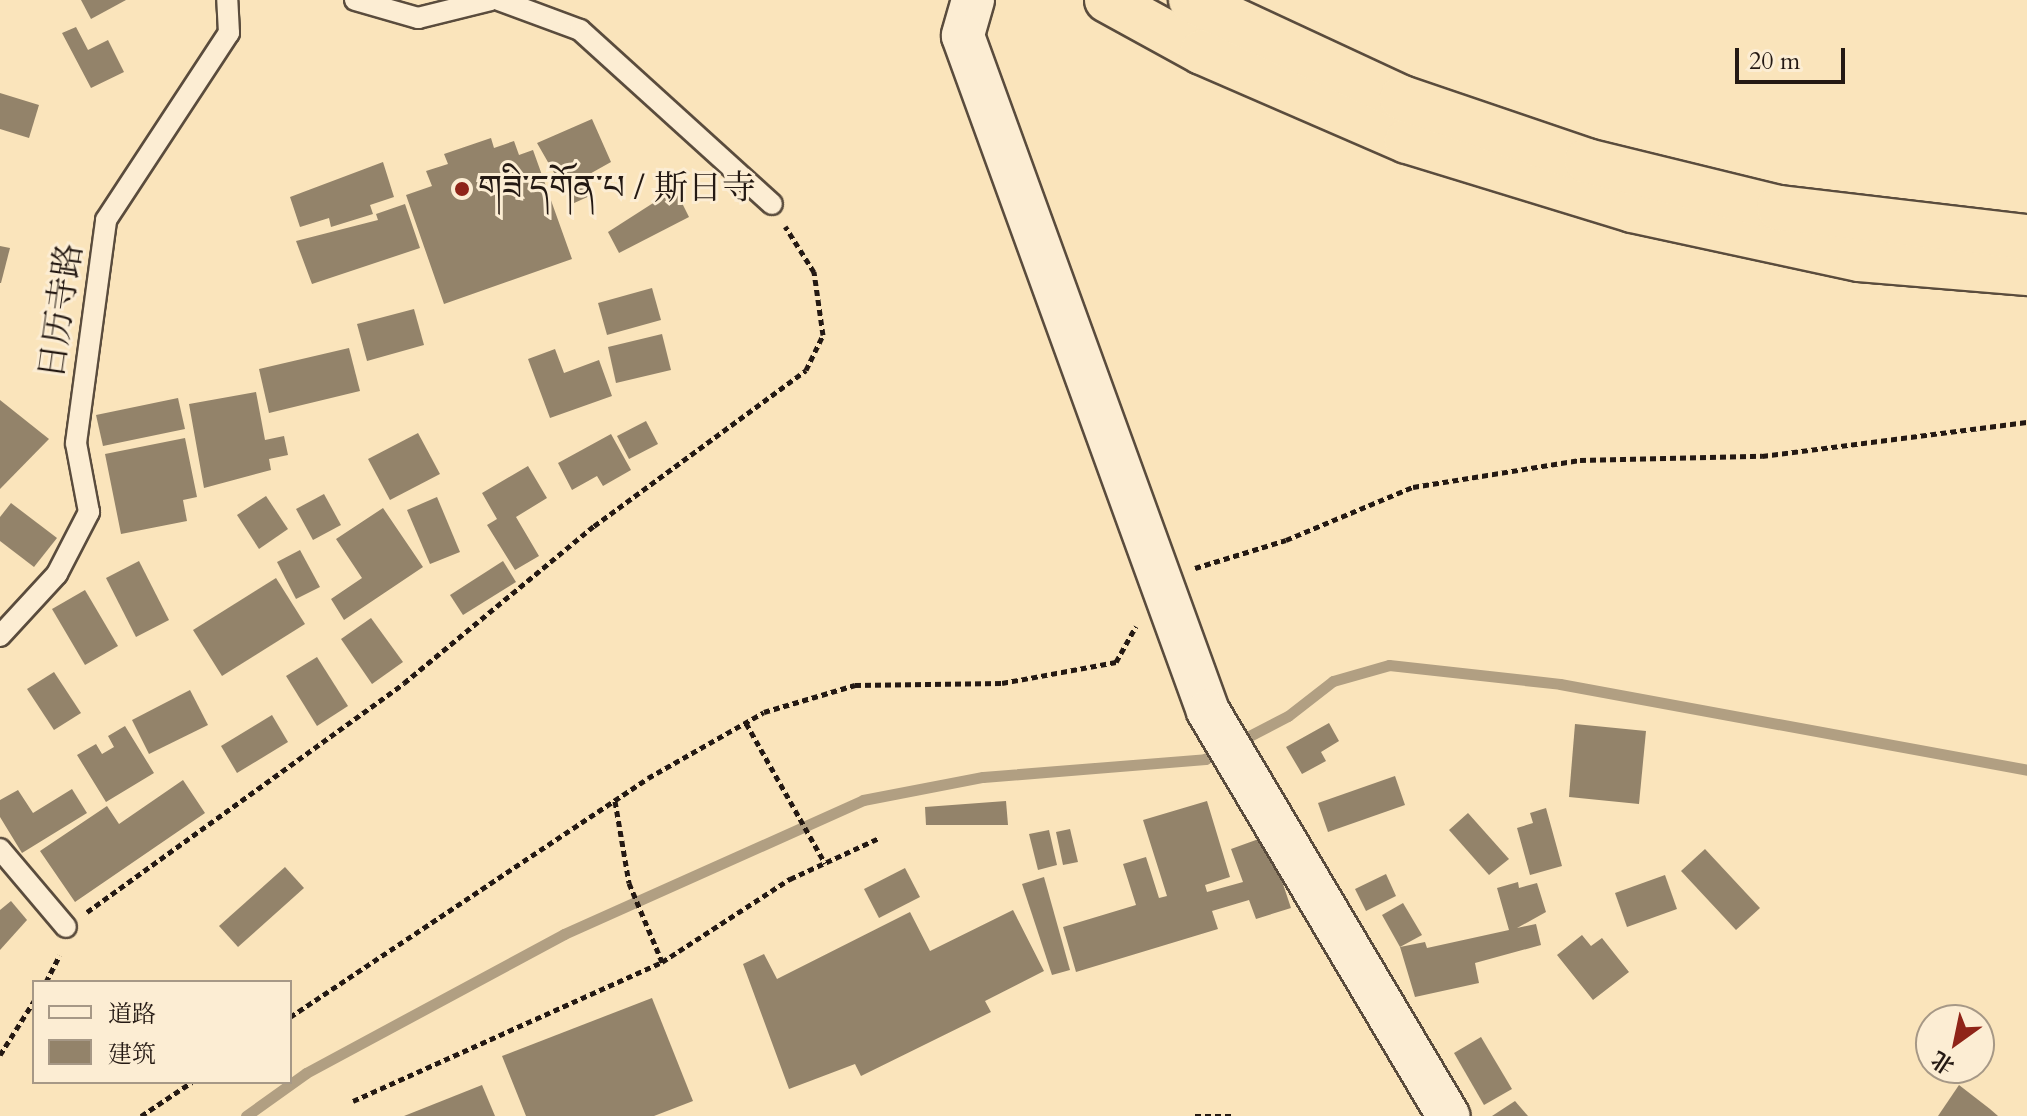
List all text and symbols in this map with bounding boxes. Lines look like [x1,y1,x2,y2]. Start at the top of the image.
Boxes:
scale bar [1739,32,1849,82]
text: 20 m [1749,45,1800,78]
place label: གཟི་དགོན་པ / 斯日寺 [478,169,756,209]
marker: གཟི་དགོན་པ / 斯日寺 [453,180,471,198]
street label: 日历寺路 [31,241,91,381]
legend [32,980,292,1084]
text: 道路 [108,998,156,1031]
north arrow [1915,1004,1995,1084]
text: 建筑 [108,1038,156,1071]
text: 北 [1926,1044,1960,1081]

